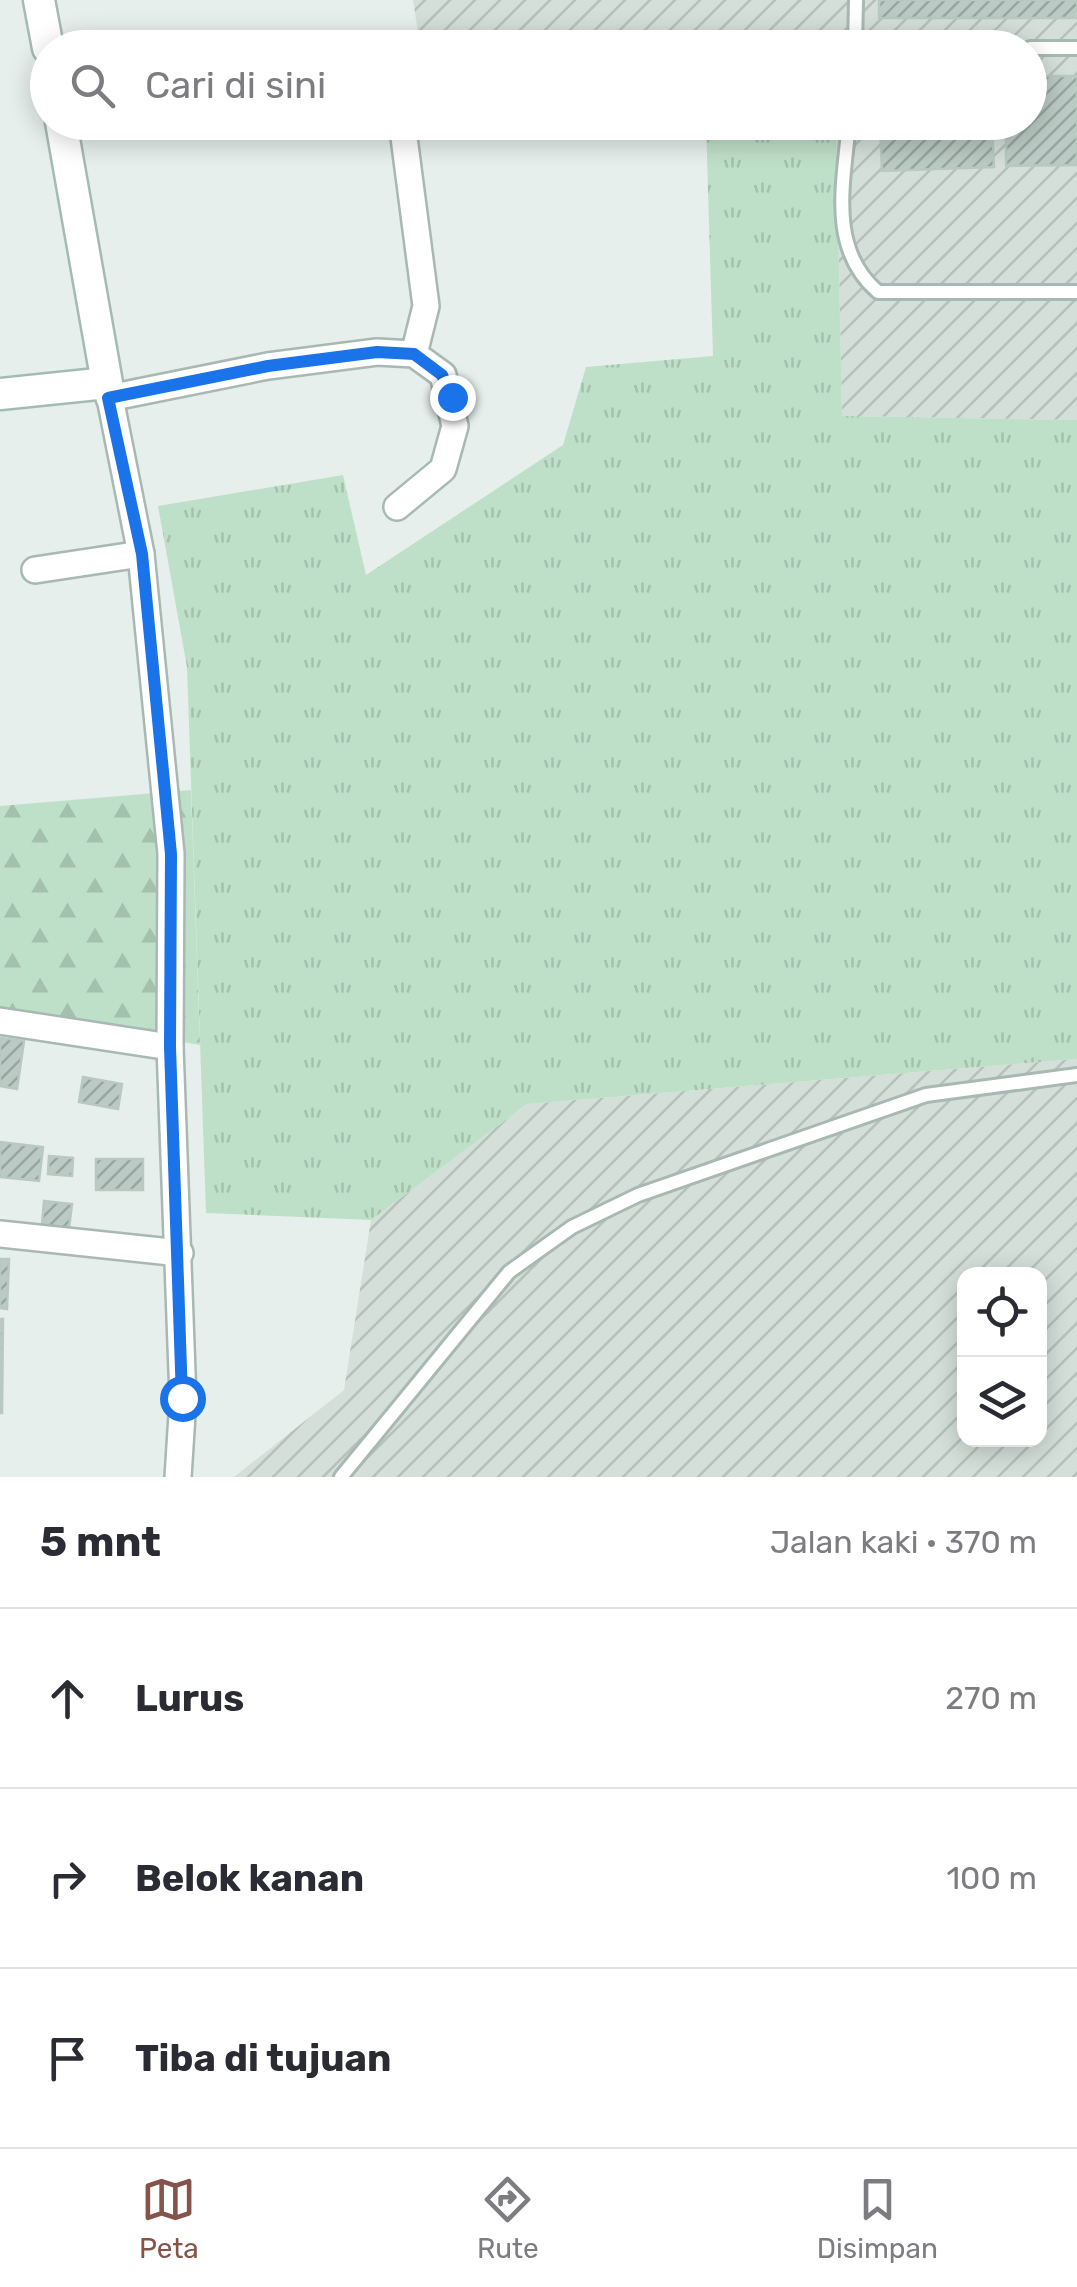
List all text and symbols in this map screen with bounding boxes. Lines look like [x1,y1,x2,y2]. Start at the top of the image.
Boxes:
search box [30,30,1047,140]
icon: search [65,58,120,113]
text: Cari di sini [145,62,326,108]
route end [430,375,476,421]
map controls [957,1267,1047,1447]
button: locate [957,1267,1047,1357]
button: layers [957,1357,1047,1447]
route start [160,1376,206,1422]
text: 5 mnt [40,1517,161,1567]
text: Jalan kaki · 370 m [770,1523,1037,1561]
icon: ahead [40,1671,95,1726]
text: Lurus [135,1675,244,1721]
text: 270 m [945,1679,1037,1717]
icon: right [40,1851,95,1906]
text: Belok kanan [135,1855,364,1901]
text: 100 m [946,1859,1037,1897]
icon: arrive [40,2031,95,2086]
text: Tiba di tujuan [135,2035,391,2081]
tab: Peta [139,2172,199,2265]
tab: Rute [477,2172,539,2265]
tab: Disimpan [817,2172,938,2265]

